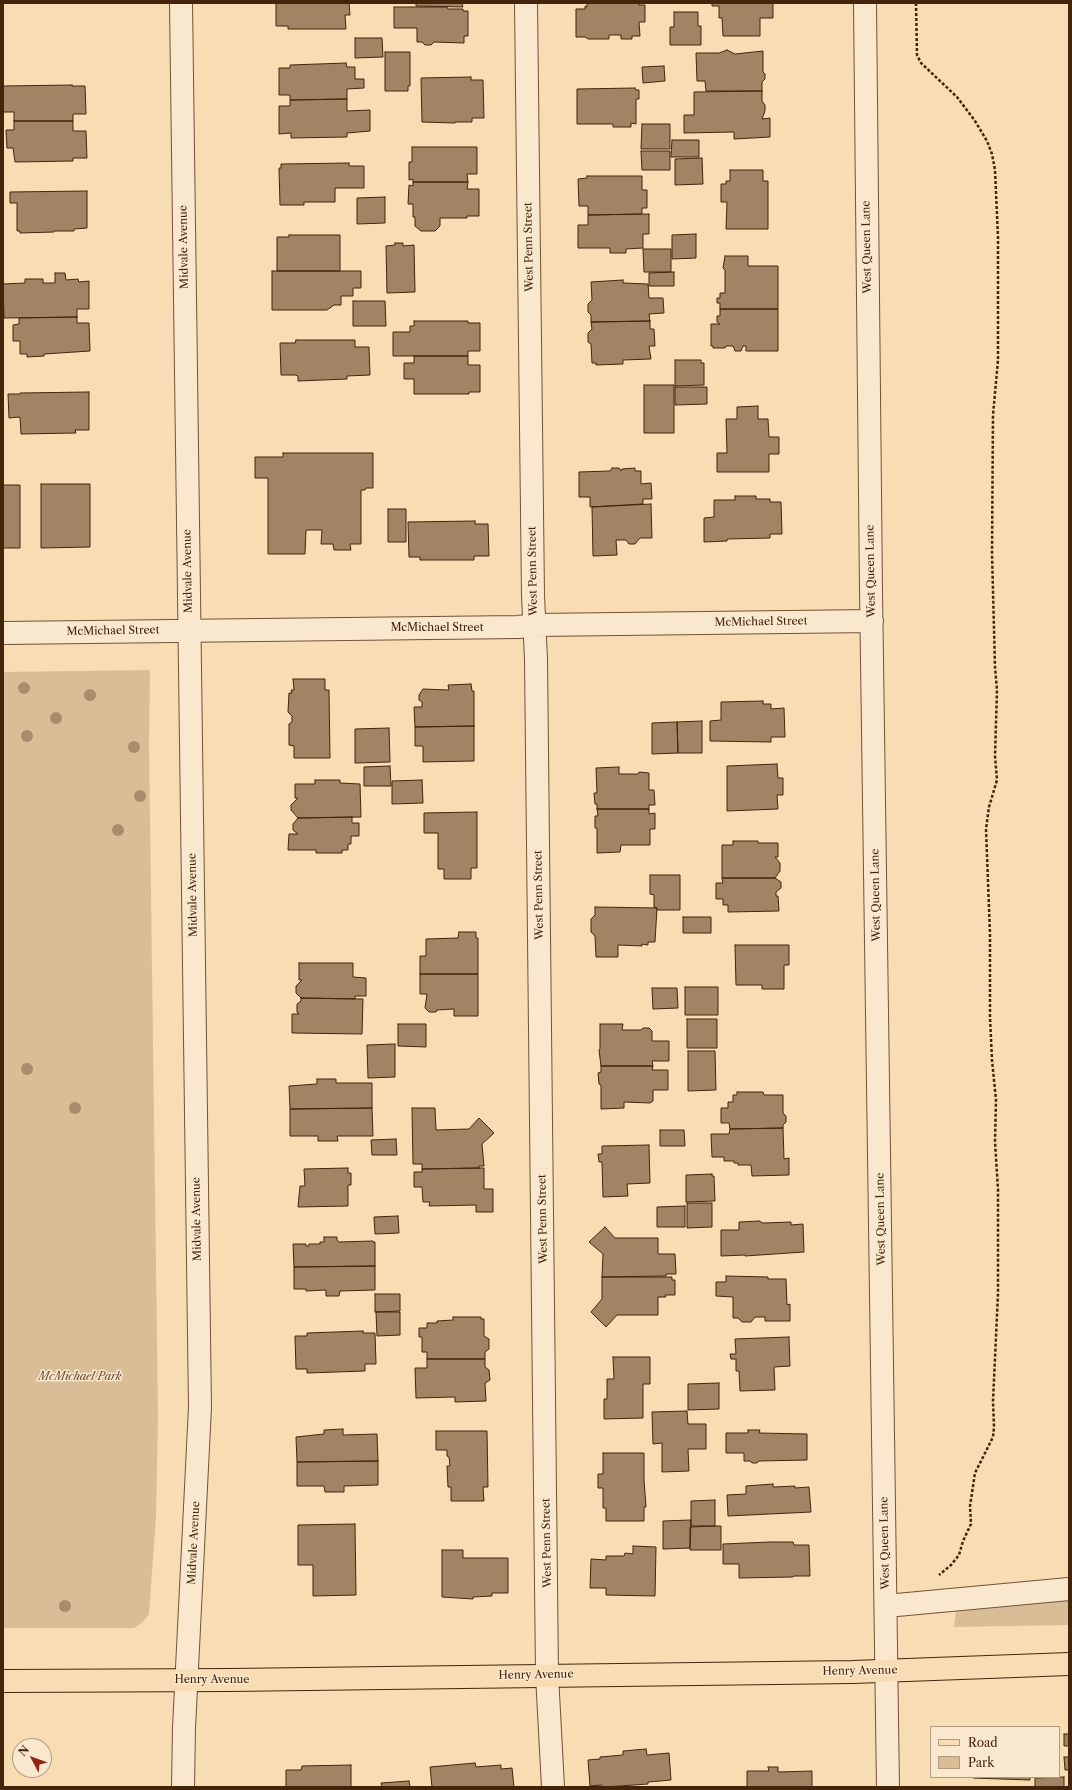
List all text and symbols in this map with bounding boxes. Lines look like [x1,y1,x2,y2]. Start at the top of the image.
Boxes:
street label: West Queen Lane [860,200,874,294]
street label: West Penn Street [522,202,536,292]
street label: Midvale Avenue [177,205,191,289]
street label: West Queen Lane [864,524,878,618]
street label: West Penn Street [526,526,540,616]
street label: Midvale Avenue [181,529,195,613]
street label: McMichael Street [714,615,808,629]
street label: McMichael Street [390,621,484,635]
street label: McMichael Street [66,624,160,638]
street label: West Queen Lane [869,848,883,942]
street label: West Penn Street [532,850,546,940]
street label: Midvale Avenue [186,853,200,937]
street label: West Queen Lane [874,1172,888,1266]
street label: West Penn Street [536,1174,550,1264]
street label: Midvale Avenue [190,1177,204,1261]
park label: McMichael Park [38,1370,122,1384]
street label: West Queen Lane [878,1496,892,1590]
street label: West Penn Street [540,1498,554,1588]
street label: Midvale Avenue [185,1501,203,1585]
street label: Henry Avenue [822,1664,898,1678]
street label: Henry Avenue [498,1668,574,1682]
street label: Henry Avenue [174,1673,250,1687]
legend [930,1726,1060,1778]
text: Road [968,1735,998,1750]
north arrow [12,1738,52,1778]
text: N [15,1743,32,1759]
text: Park [968,1755,994,1770]

